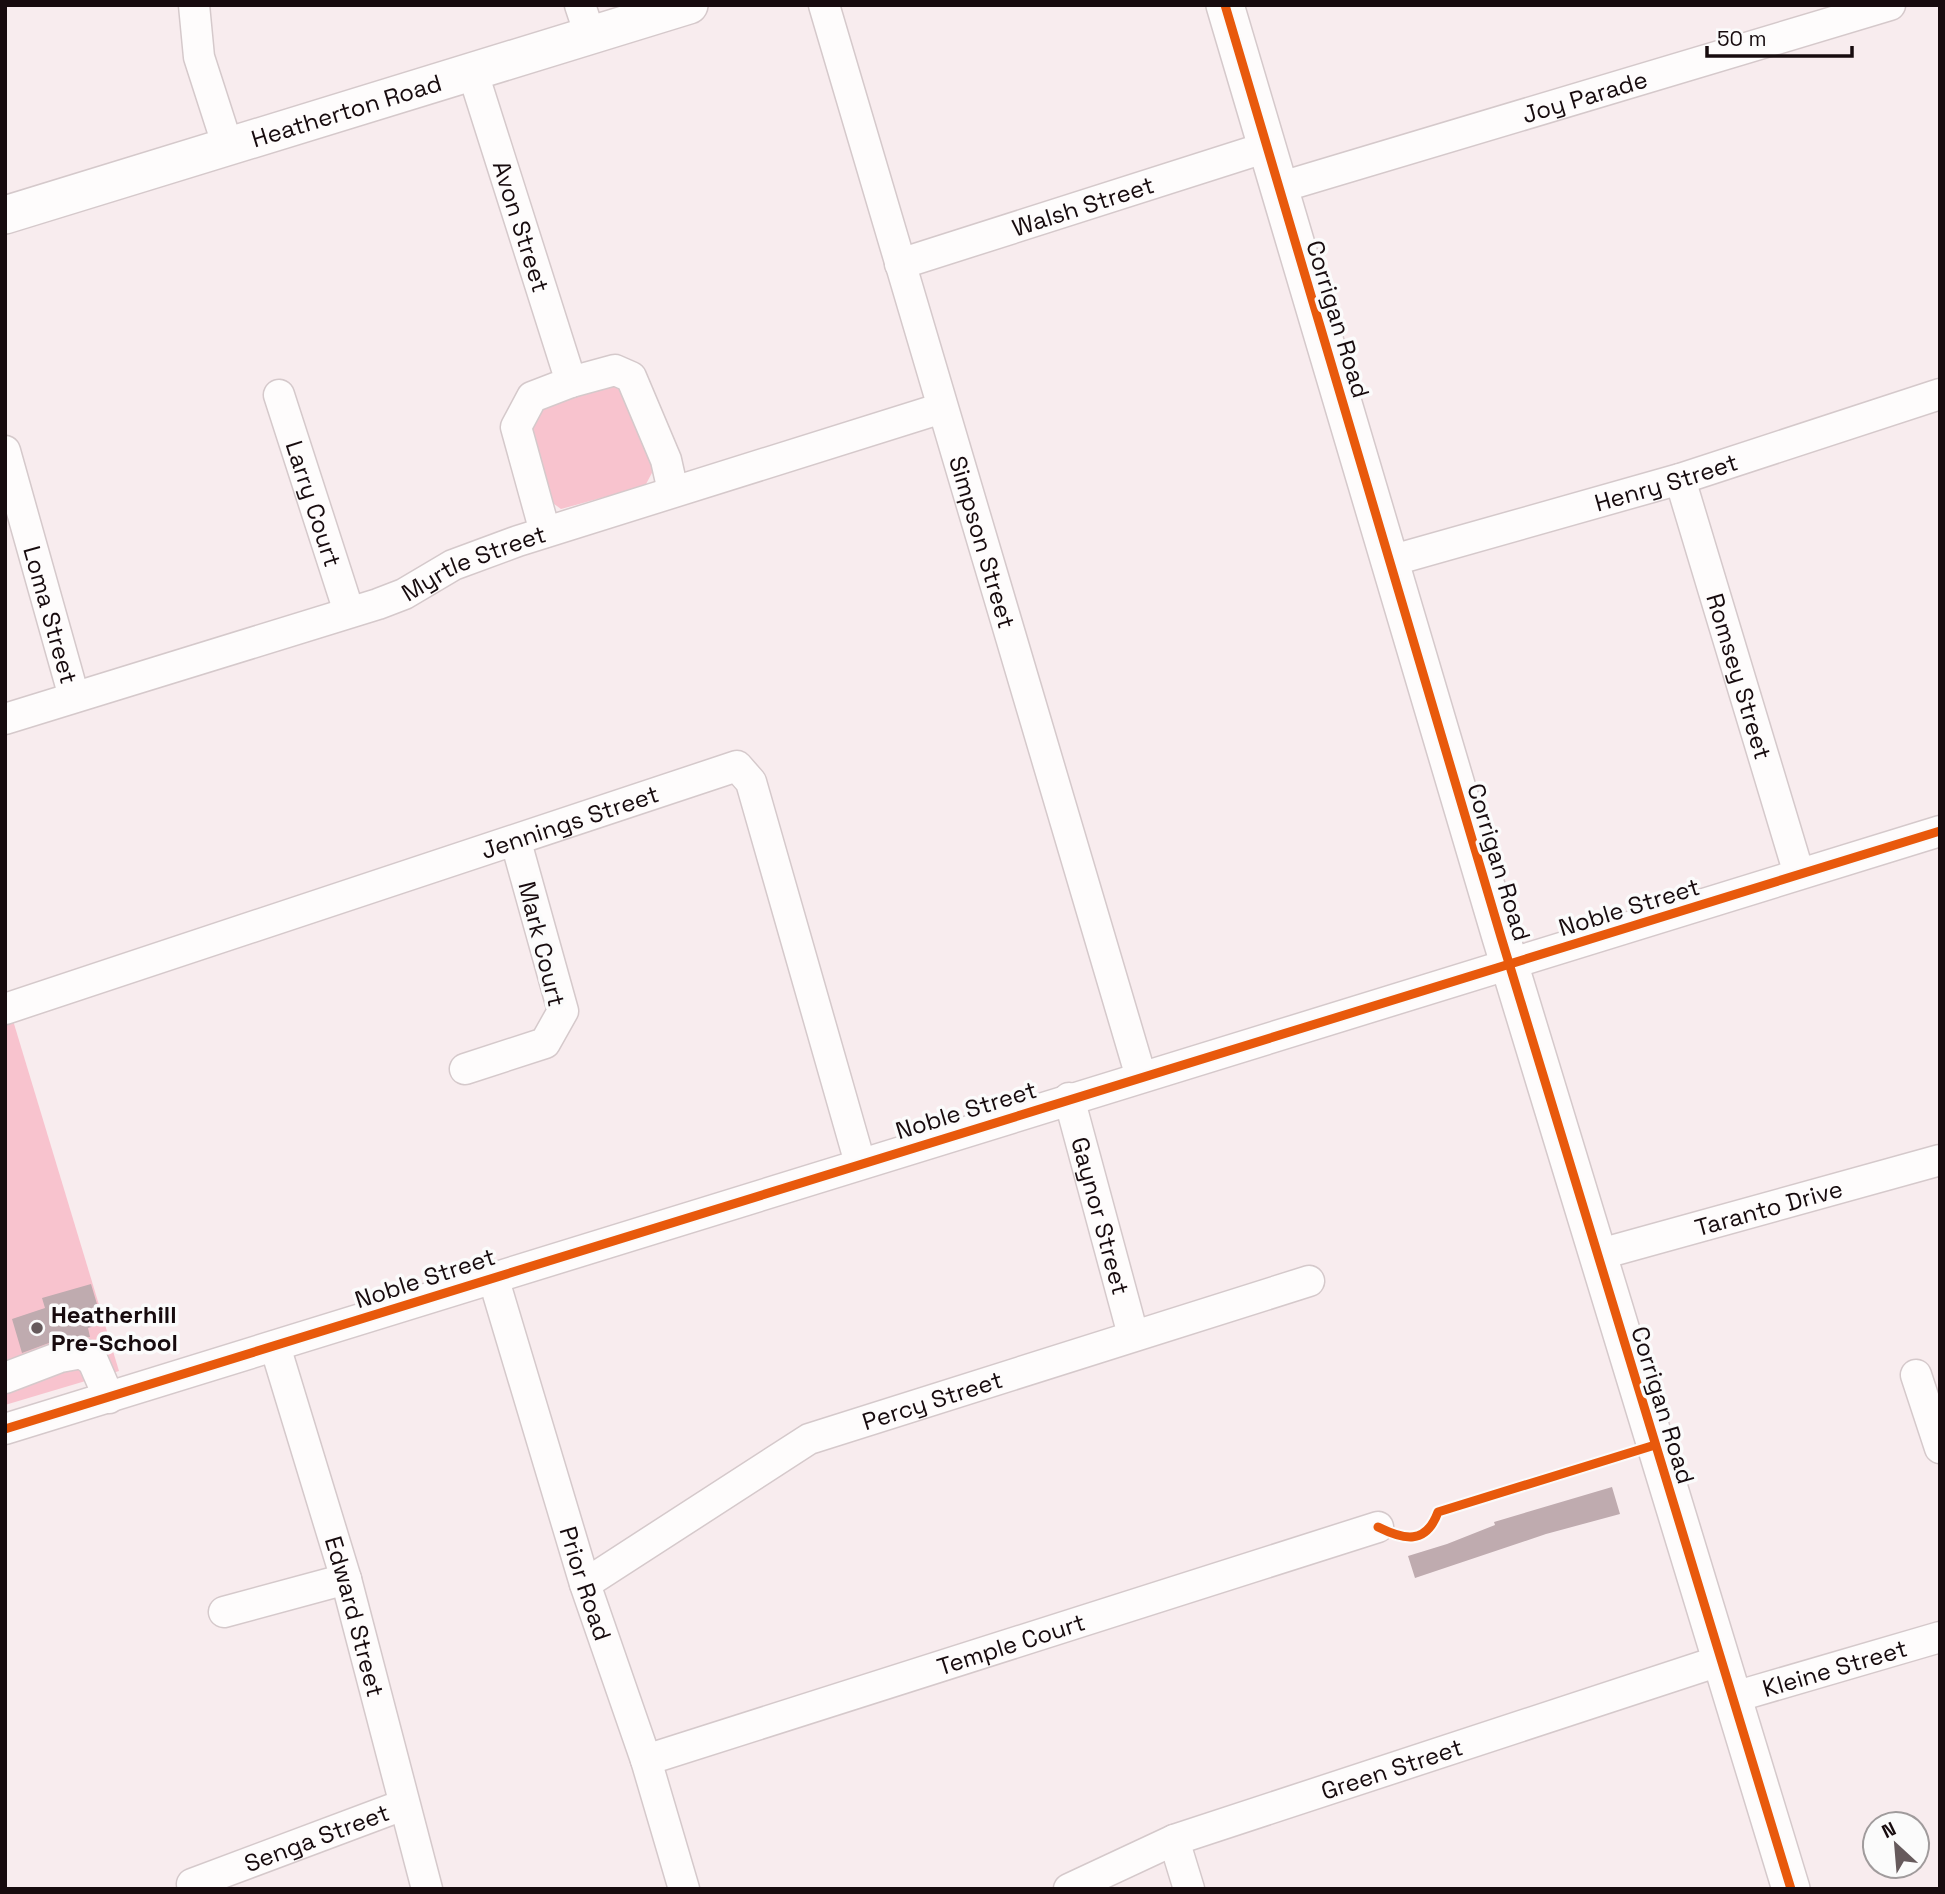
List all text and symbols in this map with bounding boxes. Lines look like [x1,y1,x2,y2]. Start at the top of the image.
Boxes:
scale bar [1707,14,1852,58]
text: 50 m [1717,25,1767,52]
street label: Joy Parade [1518,63,1651,130]
street label: Heatherton Road [247,66,445,154]
street label: Avon Street [486,157,557,296]
street label: Walsh Street [1008,169,1158,243]
street label: Corrigan Road [1299,236,1377,402]
street label: Larry Court [279,436,349,571]
street label: Henry Street [1591,446,1742,518]
street label: Simpson Street [943,452,1023,632]
street label: Myrtle Street [395,518,550,608]
street label: Loma Street [17,542,85,687]
street label: Romsey Street [1700,590,1779,763]
street label: Jennings Street [477,778,663,865]
street label: Corrigan Road [1460,779,1538,945]
street label: Noble Street [1555,871,1703,943]
street label: Mark Court [512,878,572,1010]
street label: Noble Street [892,1074,1040,1146]
street label: Gaynor Street [1065,1133,1137,1298]
street label: Taranto Drive [1691,1172,1846,1243]
street label: Noble Street [351,1241,499,1315]
place label: Heatherhill Pre-School [51,1299,178,1358]
marker: Heatherhill Pre-School [29,1320,45,1336]
street label: Corrigan Road [1624,1322,1702,1488]
street label: Percy Street [858,1363,1006,1437]
street label: Prior Road [553,1522,619,1645]
street label: Edward Street [318,1532,392,1700]
street label: Temple Court [933,1606,1089,1682]
street label: Kleine Street [1759,1632,1911,1704]
street label: Green Street [1317,1731,1466,1806]
street label: Senga Street [240,1796,393,1879]
north arrow [1861,1810,1931,1880]
text: N [1878,1816,1900,1844]

